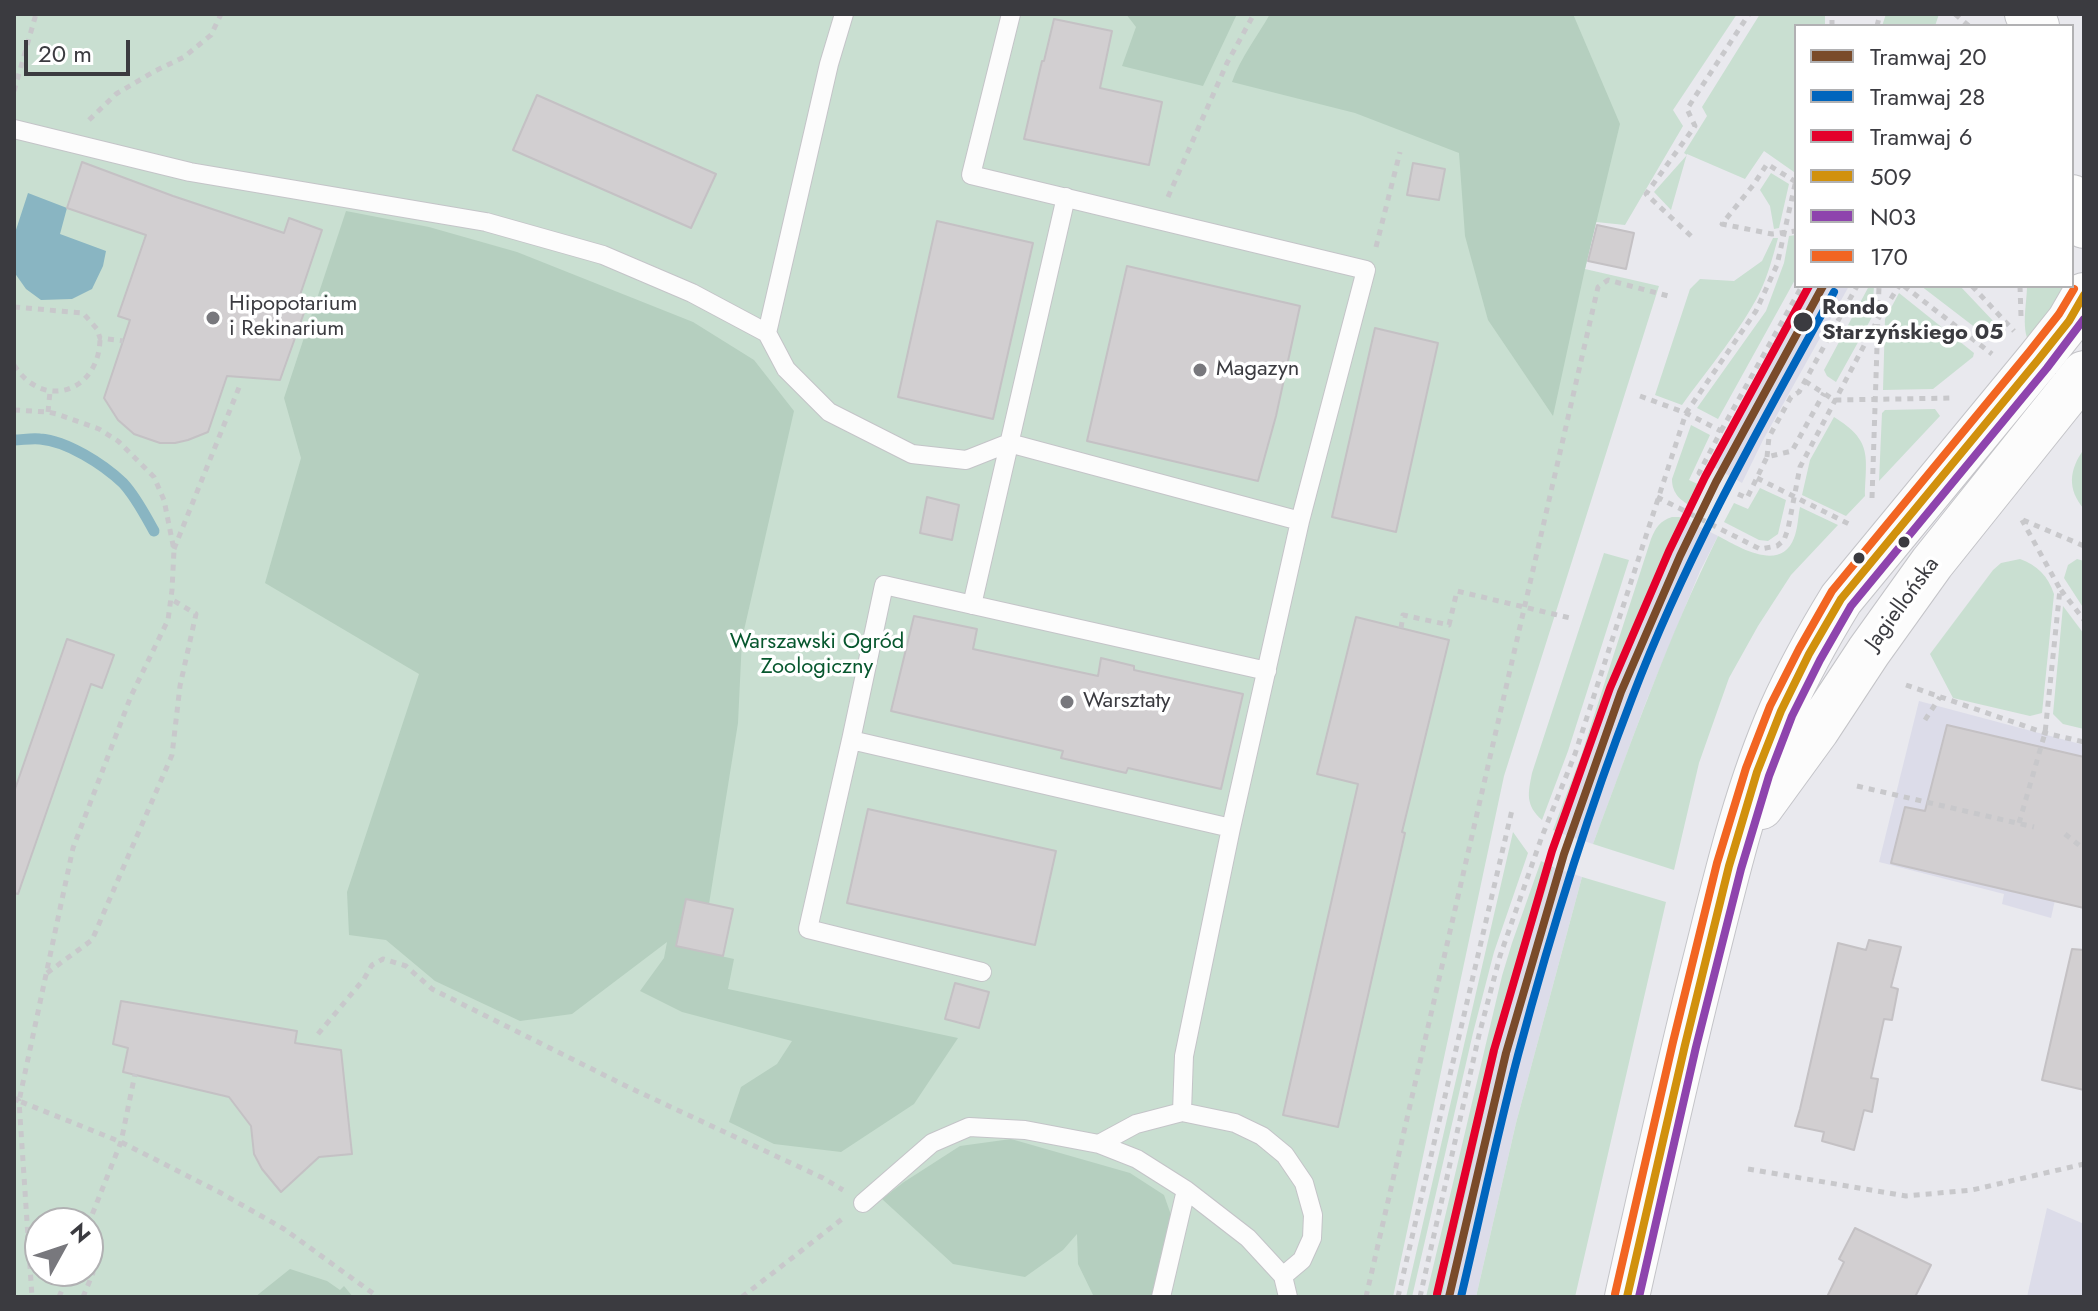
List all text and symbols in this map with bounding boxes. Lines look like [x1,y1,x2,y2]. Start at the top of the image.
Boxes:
scale bar [28,24,134,74]
legend [1794,24,2074,288]
text: 20 m [38,36,92,71]
text: Tramwaj 20 [1870,39,1987,74]
text: Tramwaj 28 [1870,79,1985,114]
text: Tramwaj 6 [1870,119,1973,154]
text: 509 [1870,159,1912,194]
text: N03 [1870,199,1916,234]
text: 170 [1870,239,1908,274]
place label: Hipopotarium i Rekinarium [229,292,357,344]
place label: Rondo Starzyńskiego 05 [1822,296,2003,348]
marker: Hipopotarium i Rekinarium [204,309,222,327]
marker: Rondo Starzyńskiego 05 [1791,310,1815,334]
place label: Magazyn [1216,357,1299,383]
marker: Magazyn [1191,361,1209,379]
unlabelled marker [1896,534,1912,550]
unlabelled marker [1851,550,1867,566]
street label: Jagiellońska [1861,552,1945,656]
park label: Warszawski Ogród Zoologiczny [730,630,904,682]
place label: Warsztaty [1083,689,1171,715]
marker: Warsztaty [1058,693,1076,711]
north arrow [24,1207,104,1287]
text: N [63,1216,99,1250]

